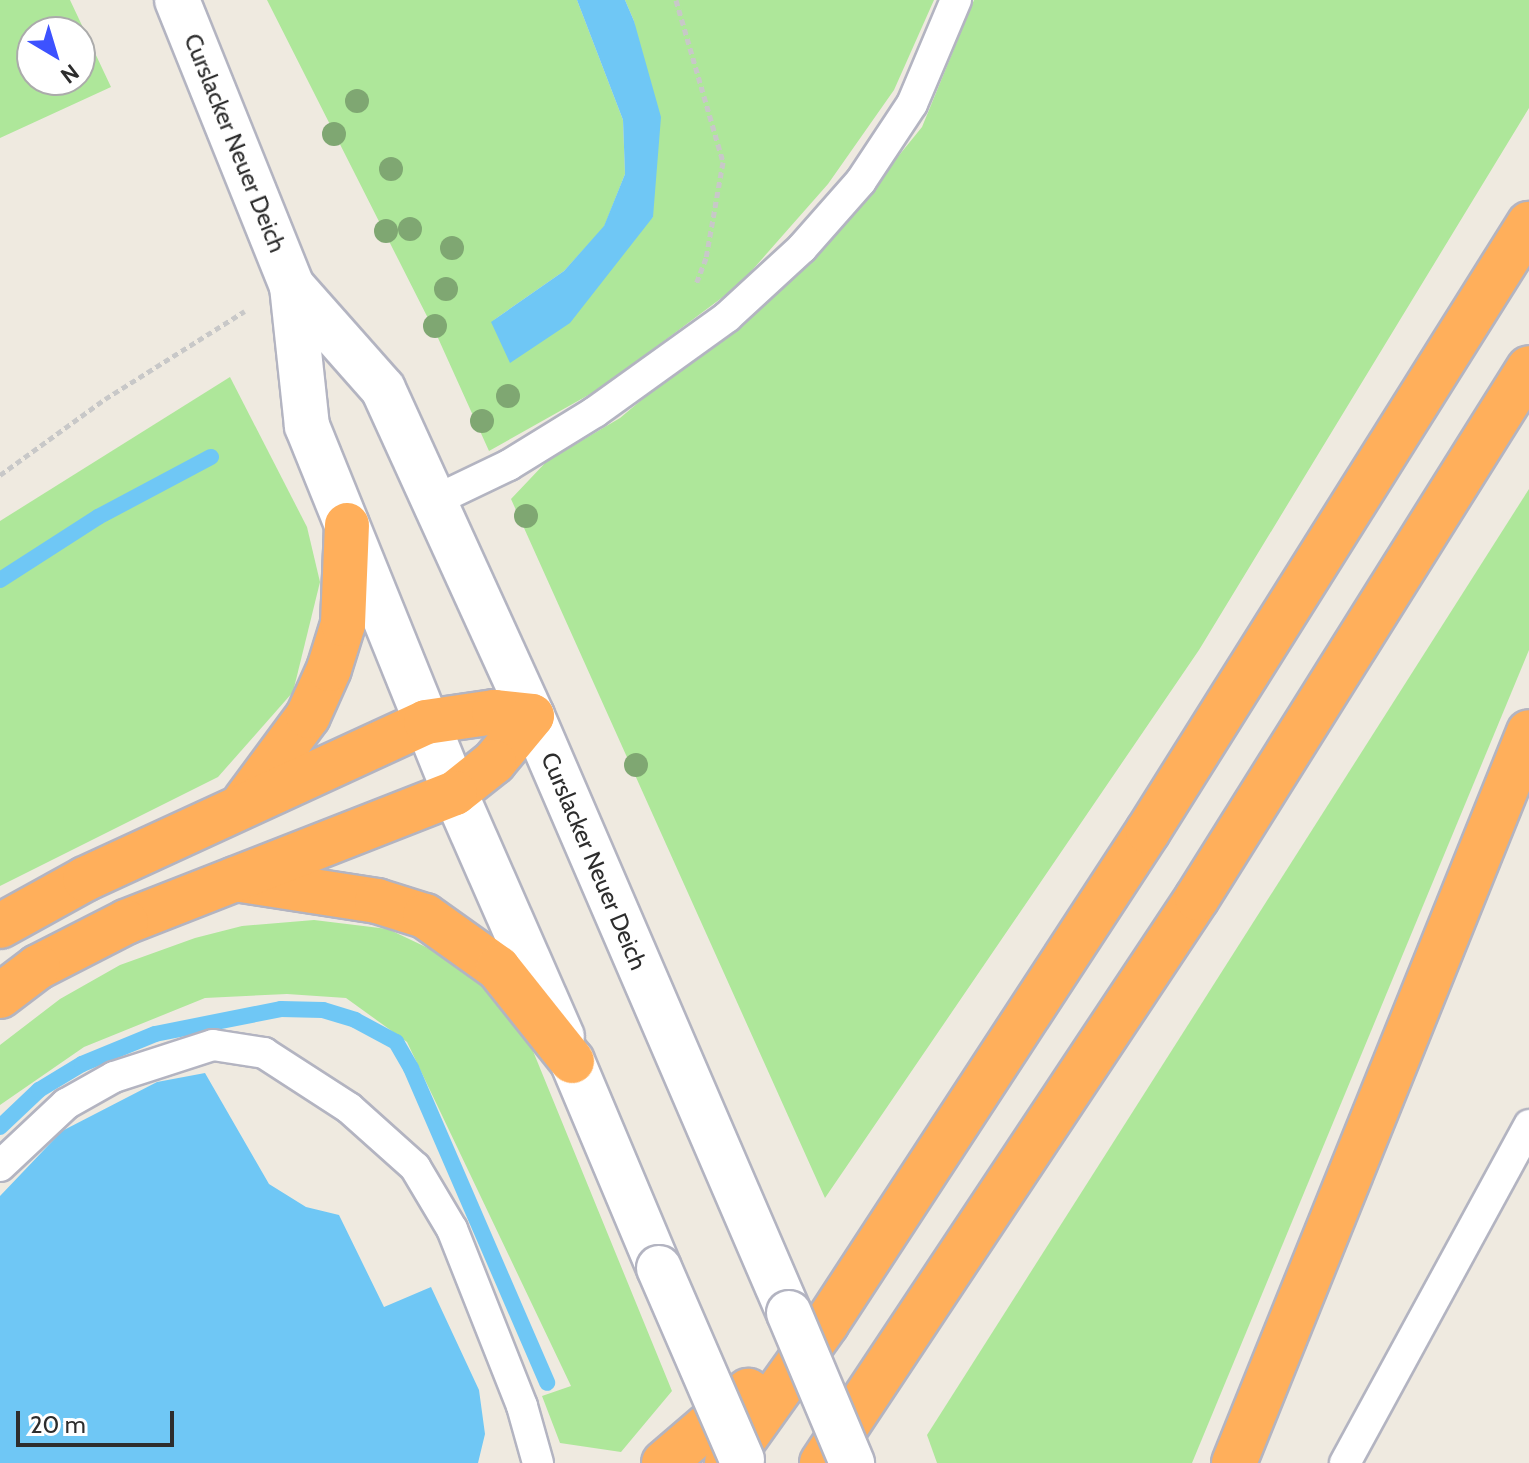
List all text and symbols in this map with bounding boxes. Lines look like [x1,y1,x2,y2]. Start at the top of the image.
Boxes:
north arrow [16,16,96,96]
street label: Curslacker Neuer Deich [178,29,292,257]
text: N [55,58,84,89]
street label: Curslacker Neuer Deich [535,748,653,974]
scale bar [20,1395,178,1445]
text: 20 m [30,1410,86,1439]

